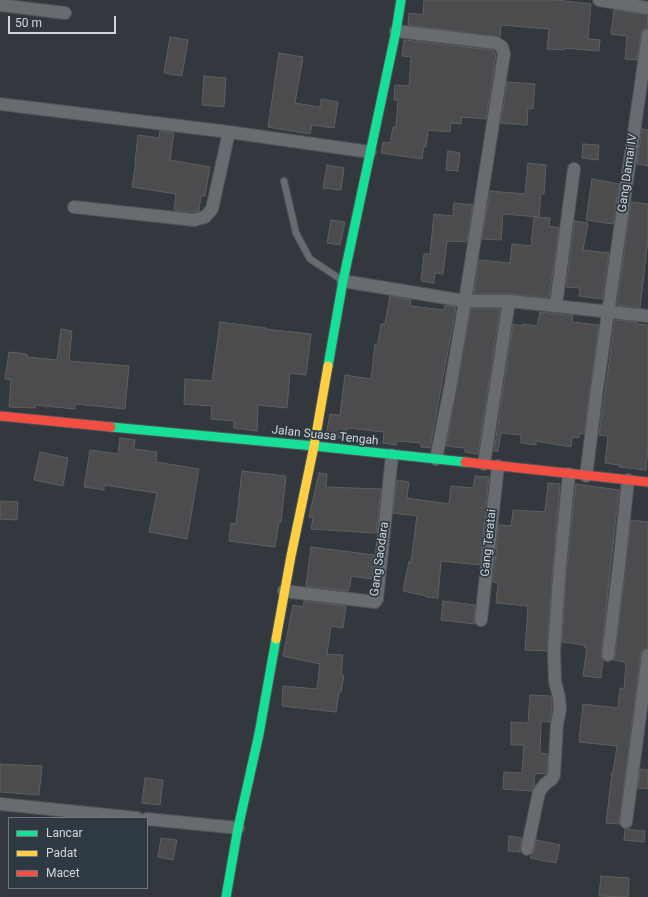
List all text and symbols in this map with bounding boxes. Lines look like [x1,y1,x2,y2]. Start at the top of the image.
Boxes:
scale bar [10,8,118,34]
text: 50 m [15,16,42,30]
street label: Gang Damai IV [615,133,641,213]
street label: Jalan Suasa Tengah [271,423,379,449]
street label: Gang Teratai [478,509,500,577]
street label: Gang Saodara [368,521,392,597]
legend [8,817,148,889]
text: Lancar [46,826,83,840]
text: Padat [46,846,77,860]
text: Macet [46,866,80,880]

